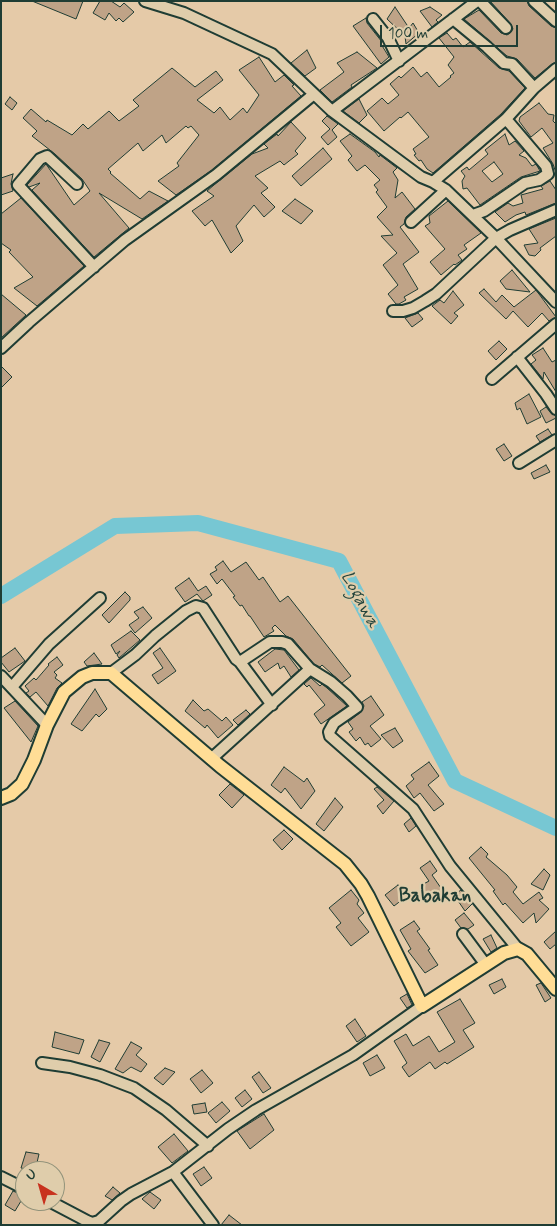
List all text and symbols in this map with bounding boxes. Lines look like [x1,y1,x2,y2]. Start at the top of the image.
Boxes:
scale bar [382,15,520,47]
text: 100 m [388,24,428,44]
water label: Logawa [335,568,383,632]
district label: Babakan [399,886,471,908]
north arrow [15,1161,65,1211]
text: U [22,1165,41,1185]

